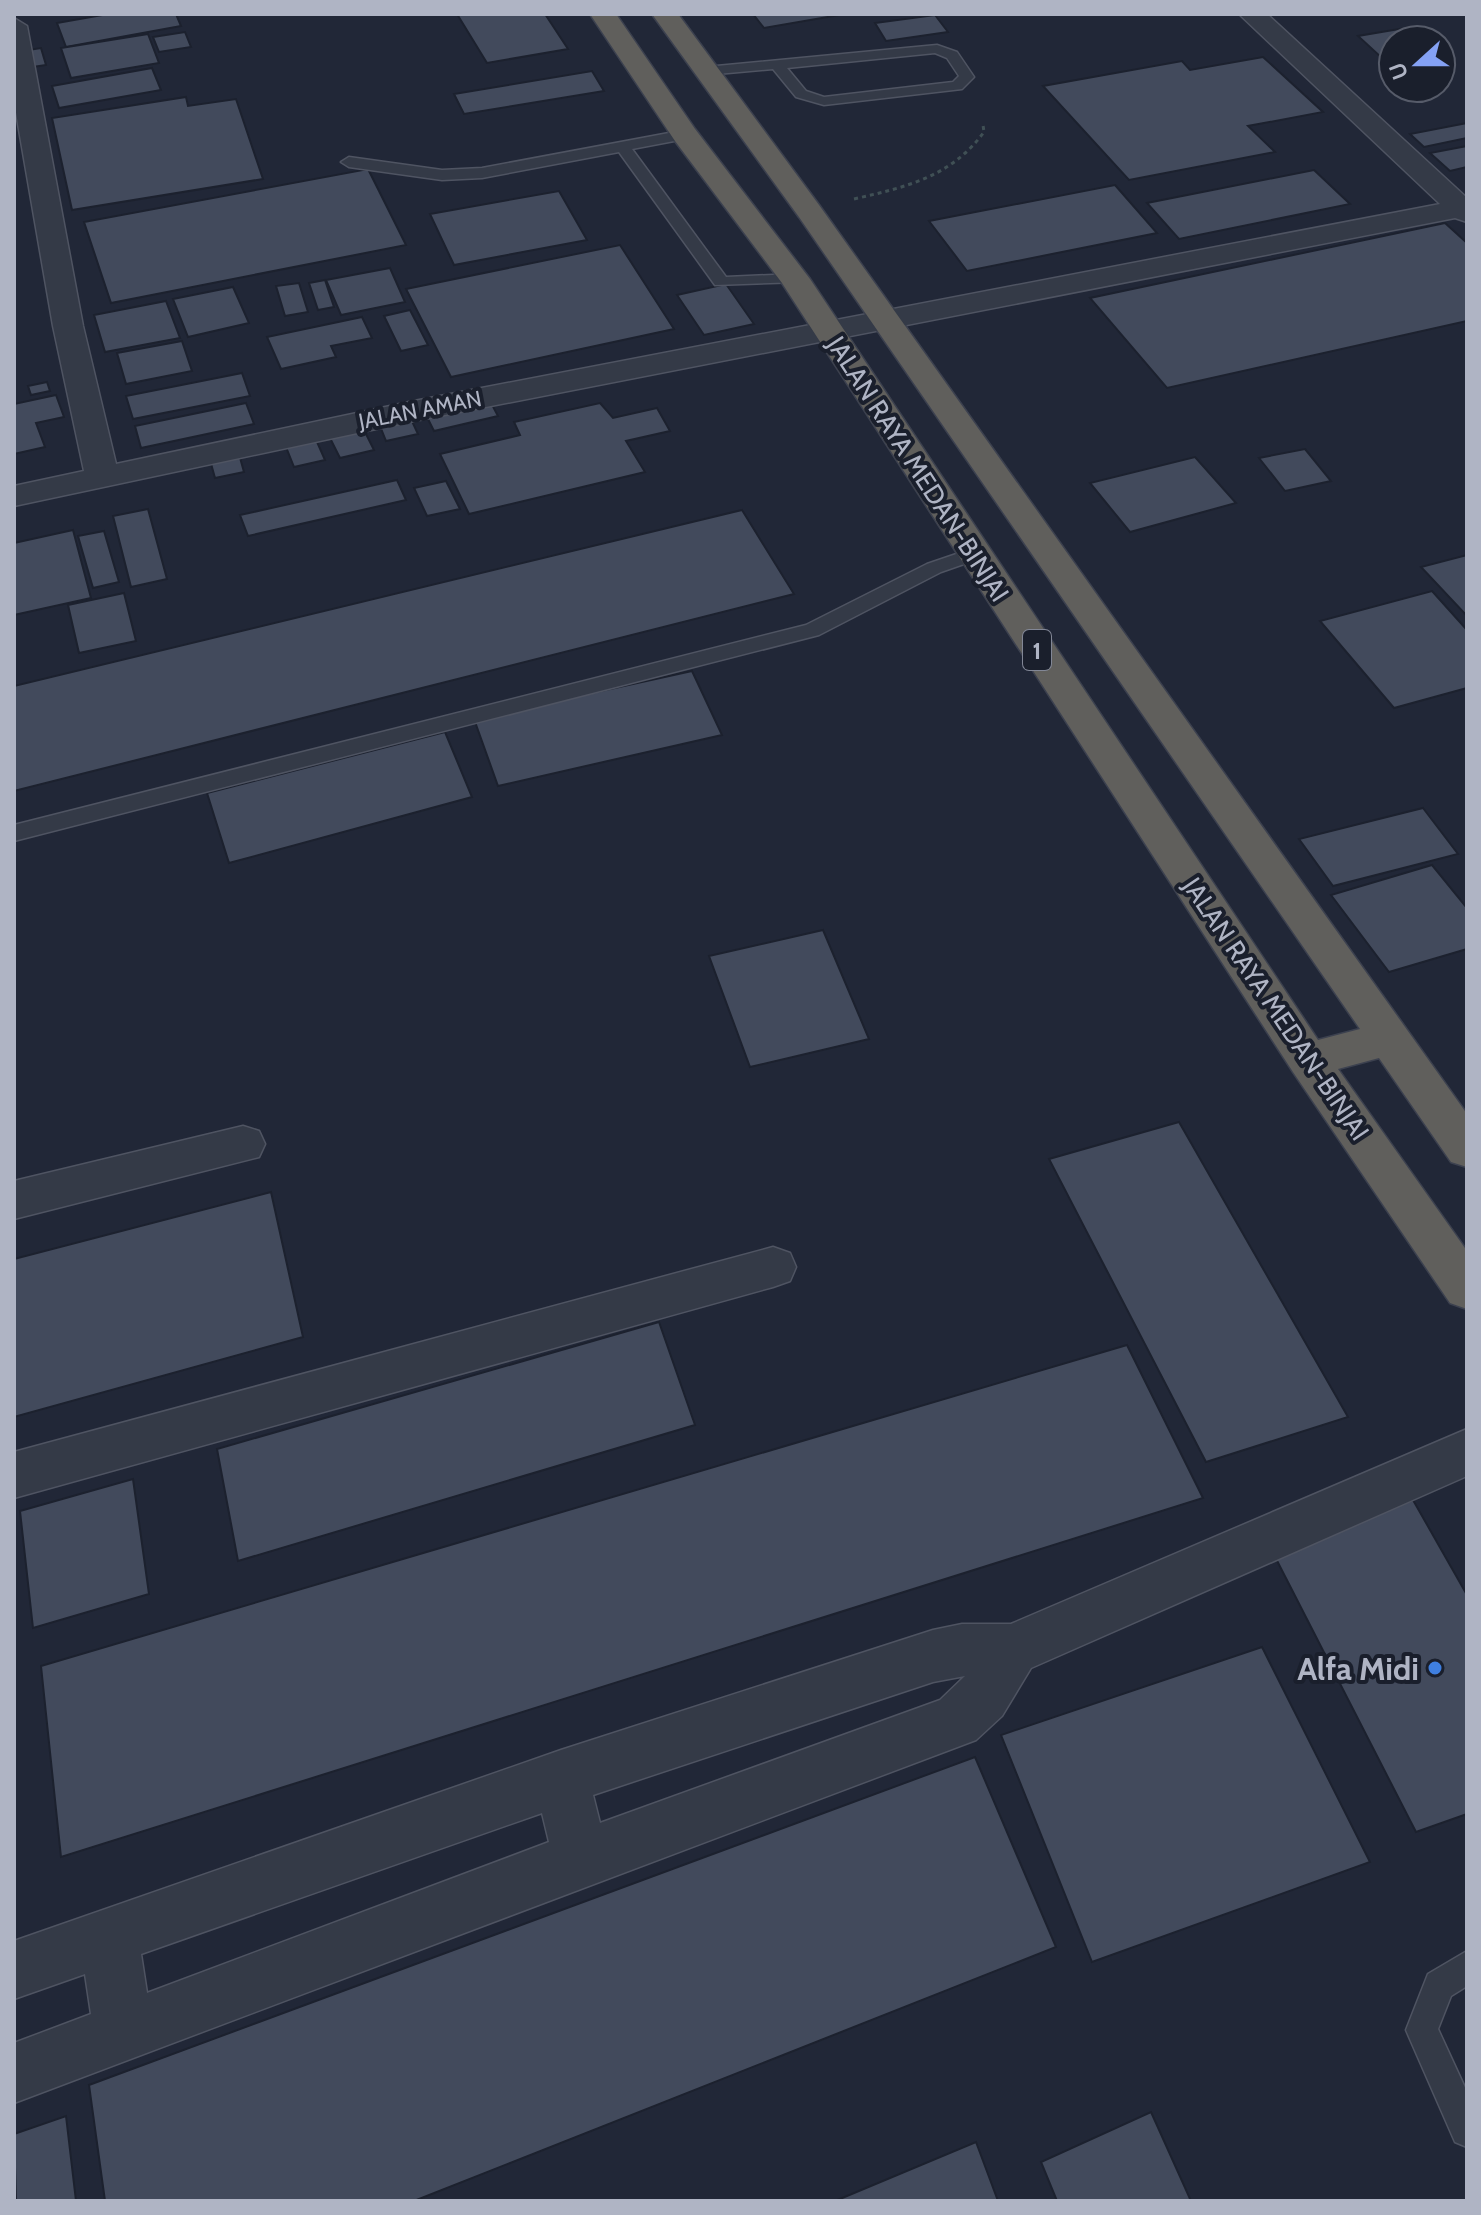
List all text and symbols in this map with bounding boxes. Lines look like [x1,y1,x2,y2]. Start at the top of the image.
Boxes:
north arrow [1377,24,1457,104]
text: U [1383,59,1414,83]
street label: JALAN RAYA MEDAN-BINJAI [820,330,1016,608]
street label: JALAN AMAN [355,385,484,435]
road number: 1 [1023,630,1051,670]
street label: JALAN RAYA MEDAN-BINJAI [1176,871,1376,1146]
place label: Alfa Midi [1297,1649,1419,1688]
marker: Alfa Midi [1426,1659,1444,1677]

